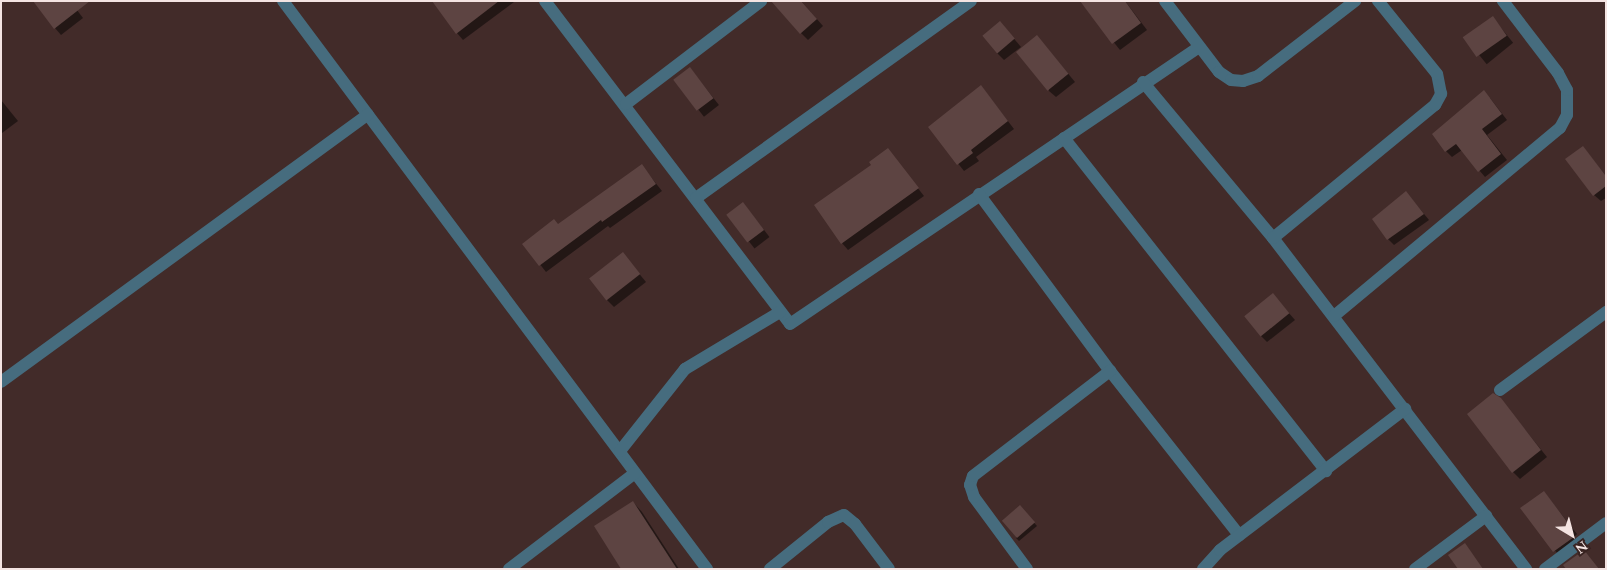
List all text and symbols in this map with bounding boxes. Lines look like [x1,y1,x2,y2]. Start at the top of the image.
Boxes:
north arrow [1547,510,1597,560]
text: N [1570,536,1592,559]

